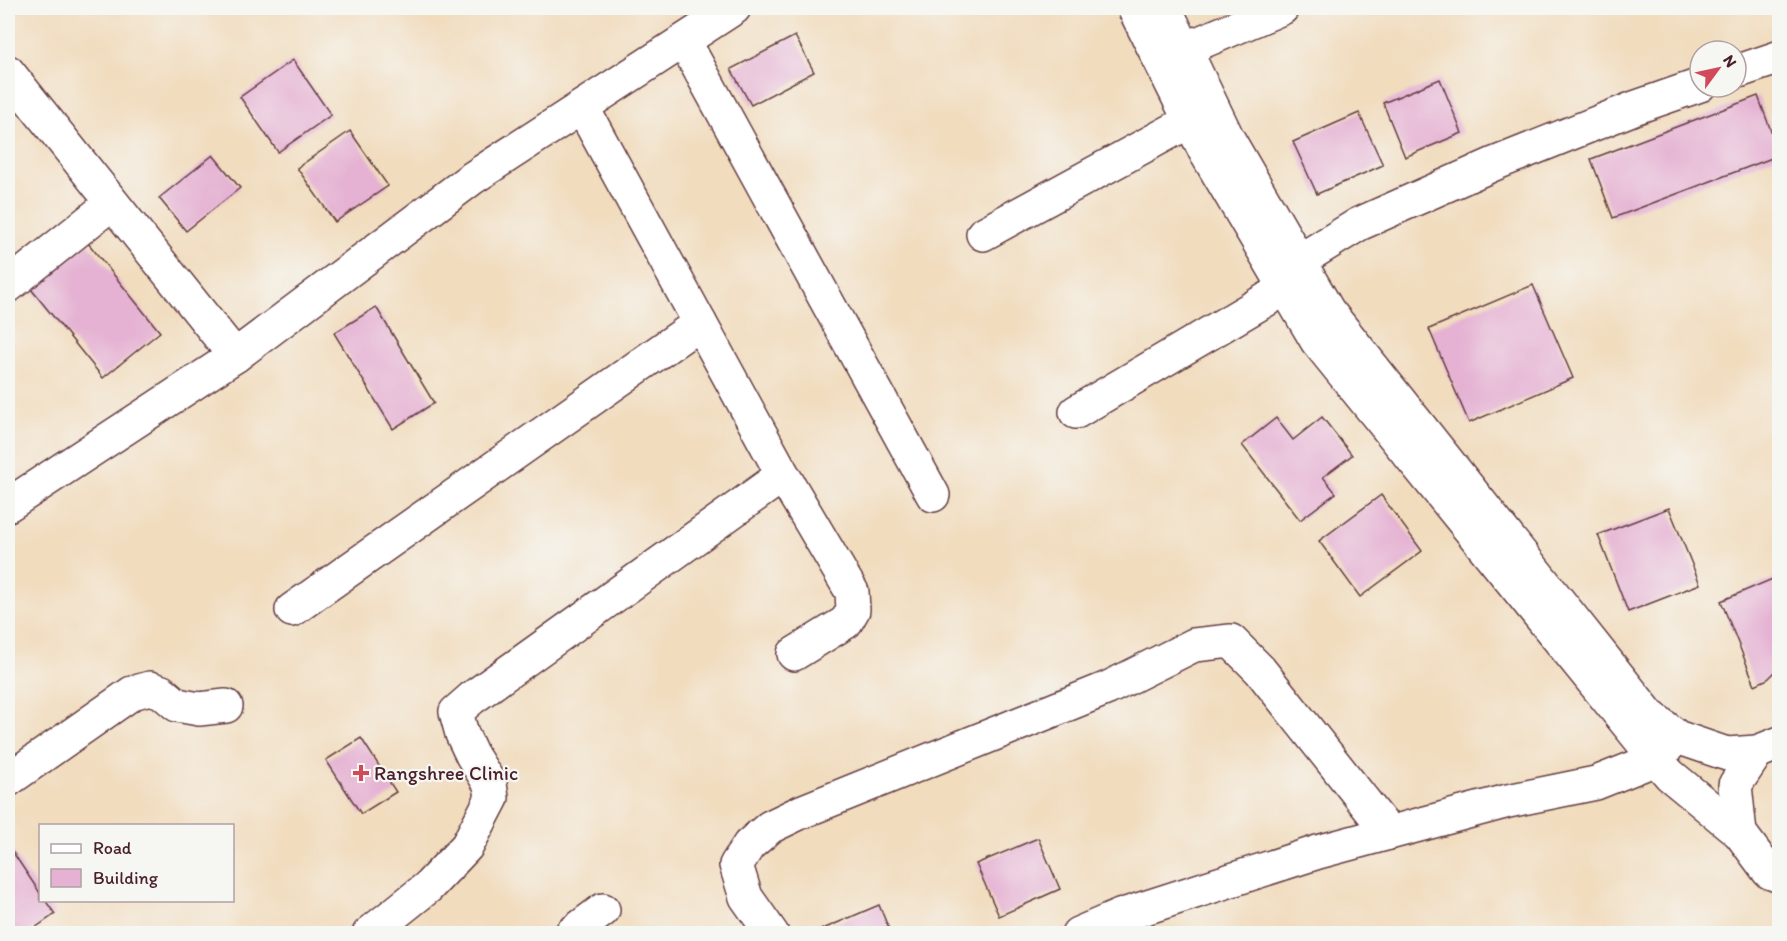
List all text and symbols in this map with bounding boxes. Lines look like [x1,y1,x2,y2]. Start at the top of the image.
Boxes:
north arrow [1688,39,1748,99]
text: N [1719,51,1741,71]
place label: Rangshree Clinic [374,761,518,785]
marker: Rangshree Clinic [352,764,370,782]
legend [39,824,234,902]
text: Road [93,837,132,859]
text: Building [93,867,159,889]

